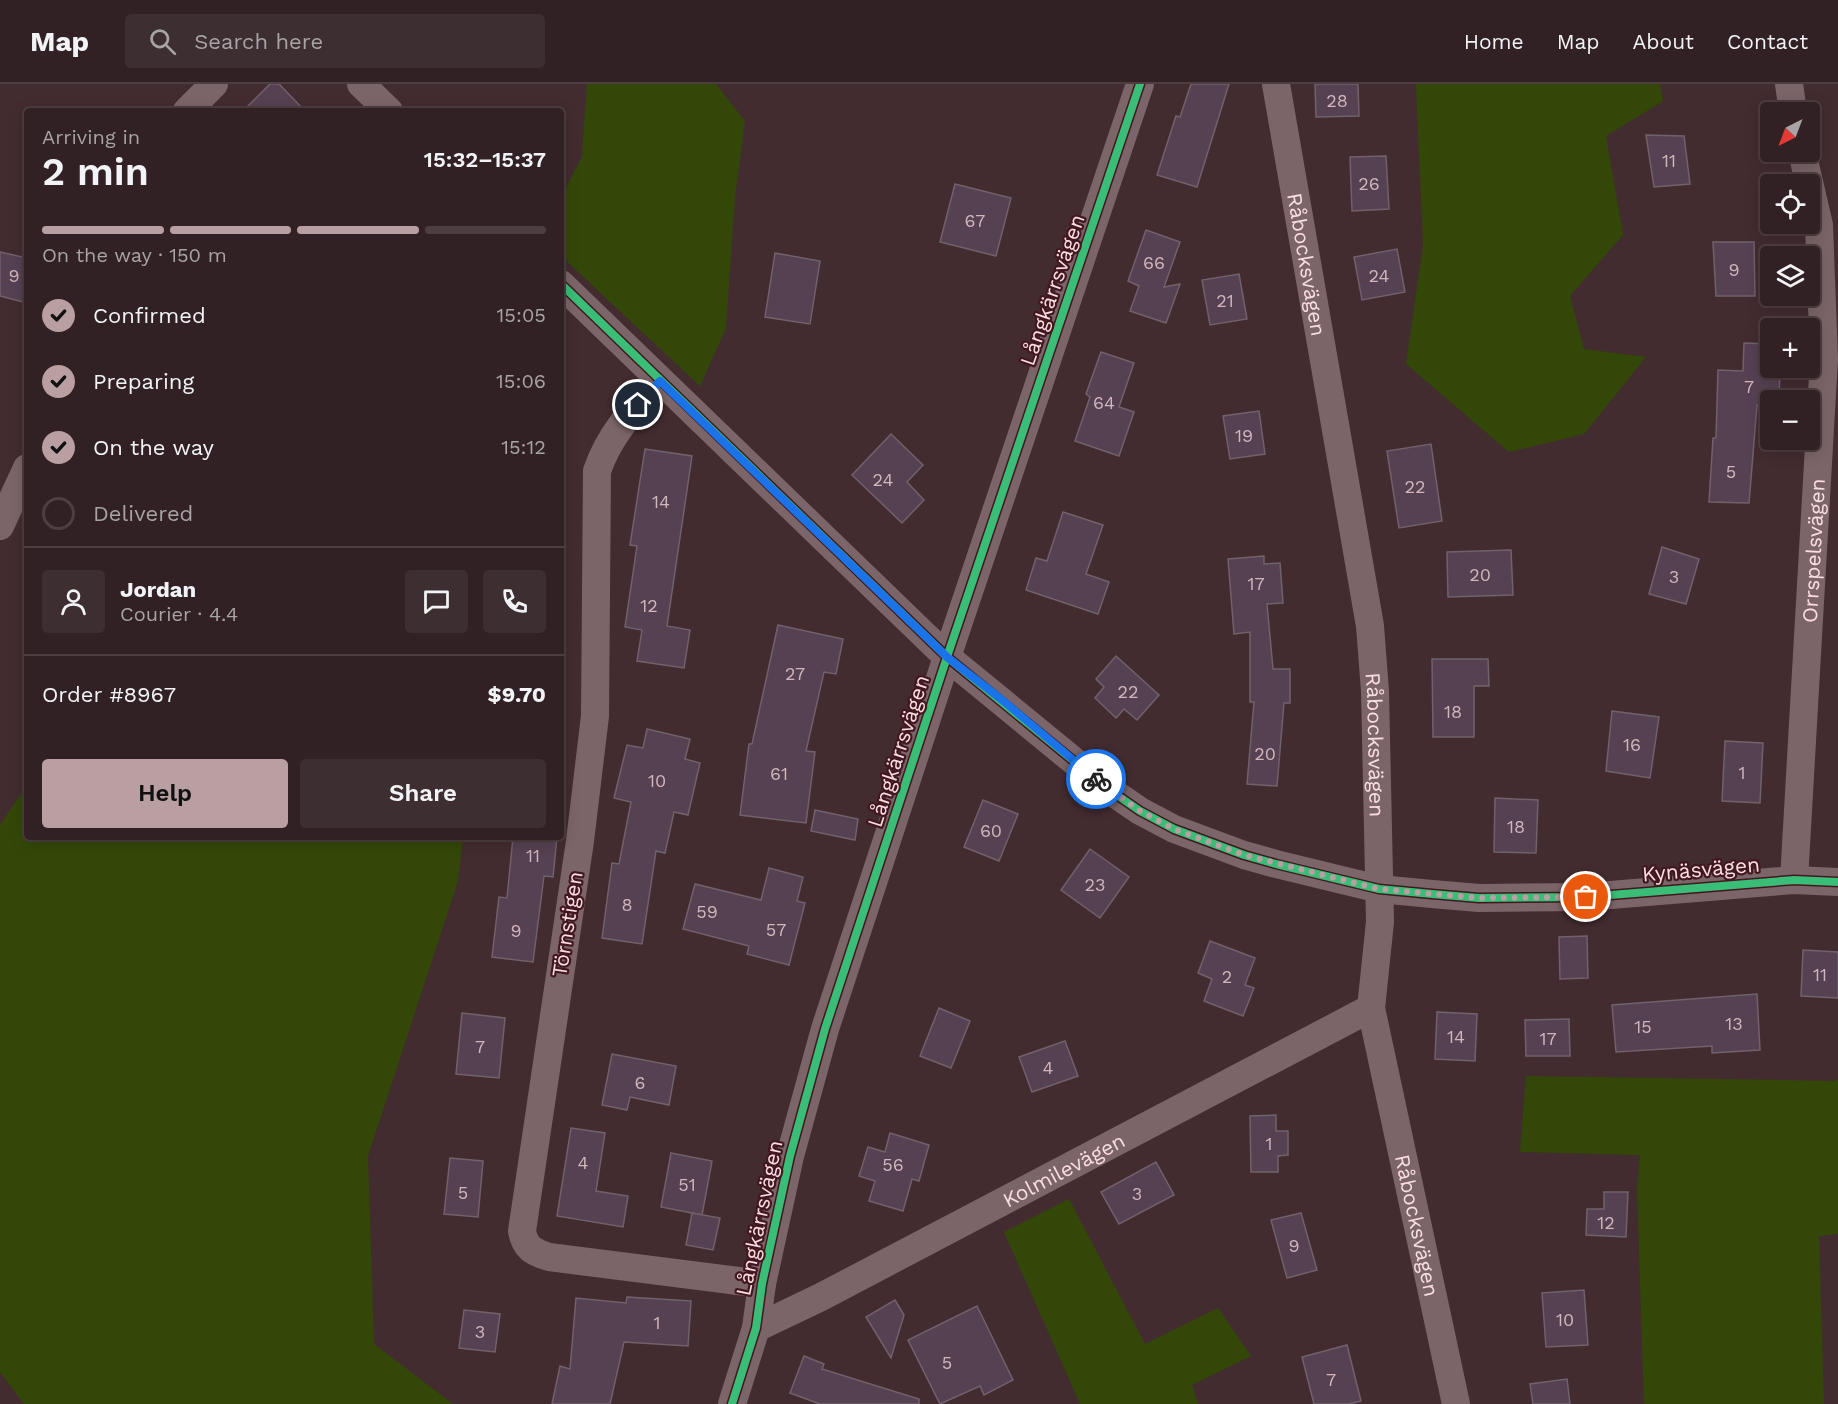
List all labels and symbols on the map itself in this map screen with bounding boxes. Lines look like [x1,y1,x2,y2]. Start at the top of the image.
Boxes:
house number: 28 [1326,90,1348,111]
north arrow [1760,102,1820,162]
house number: 11 [1662,150,1676,171]
house number: 26 [1358,173,1380,194]
street label: Råbocksvägen [1283,191,1332,338]
house number: 67 [965,210,985,231]
street label: Långkärrsvägen [1014,211,1090,369]
house number: 66 [1143,252,1165,273]
house number: 9 [1728,259,1740,280]
house number: 9 [8,265,20,286]
house number: 24 [1369,265,1389,286]
house number: 21 [1216,290,1234,311]
house number: 7 [1744,376,1754,397]
pin [612,379,663,430]
house number: 64 [1093,392,1115,413]
house number: 19 [1235,425,1253,446]
house number: 5 [1726,461,1736,482]
house number: 24 [873,469,893,490]
house number: 22 [1405,476,1426,497]
street label: Orrspelsvägen [1796,478,1830,624]
house number: 14 [652,491,670,512]
house number: 20 [1469,564,1491,585]
house number: 3 [1669,566,1679,587]
house number: 17 [1247,573,1265,594]
house number: 12 [640,595,658,616]
house number: 27 [785,663,805,684]
street label: Råbocksvägen [1361,671,1390,817]
street label: Långkärrsvägen [862,672,934,830]
house number: 22 [1118,681,1139,702]
house number: 18 [1444,701,1462,722]
house number: 16 [1623,734,1641,755]
house number: 20 [1254,743,1276,764]
courier [1066,749,1126,809]
house number: 1 [1738,762,1746,783]
house number: 61 [770,763,788,784]
house number: 10 [648,770,666,791]
house number: 18 [1507,816,1525,837]
house number: 60 [980,820,1002,841]
house number: 11 [526,845,540,866]
street label: Kynäsvägen [1641,851,1761,887]
street label: Törnstigen [546,870,588,978]
pin [1560,871,1611,922]
house number: 23 [1085,874,1106,895]
house number: 8 [621,894,633,915]
house number: 59 [696,901,718,922]
house number: 57 [766,919,786,940]
house number: 9 [510,920,522,941]
house number: 11 [1813,964,1827,985]
house number: 2 [1222,966,1232,987]
house number: 13 [1725,1013,1743,1034]
house number: 15 [1634,1016,1652,1037]
house number: 14 [1447,1026,1465,1047]
house number: 17 [1539,1028,1557,1049]
house number: 7 [475,1036,485,1057]
house number: 4 [1043,1057,1054,1078]
house number: 6 [635,1072,645,1093]
street label: Kolmilevägen [998,1127,1129,1212]
house number: 1 [1265,1133,1273,1154]
street label: Långkärrsvägen [730,1138,788,1298]
house number: 4 [578,1152,589,1173]
street label: Råbocksvägen [1390,1152,1445,1299]
house number: 56 [882,1154,904,1175]
house number: 51 [678,1174,696,1195]
house number: 5 [458,1182,468,1203]
house number: 3 [1132,1183,1142,1204]
house number: 12 [1597,1212,1615,1233]
house number: 9 [1288,1235,1300,1256]
house number: 10 [1556,1309,1574,1330]
house number: 1 [653,1312,661,1333]
house number: 3 [475,1321,485,1342]
house number: 5 [942,1352,952,1373]
house number: 7 [1326,1369,1336,1390]

